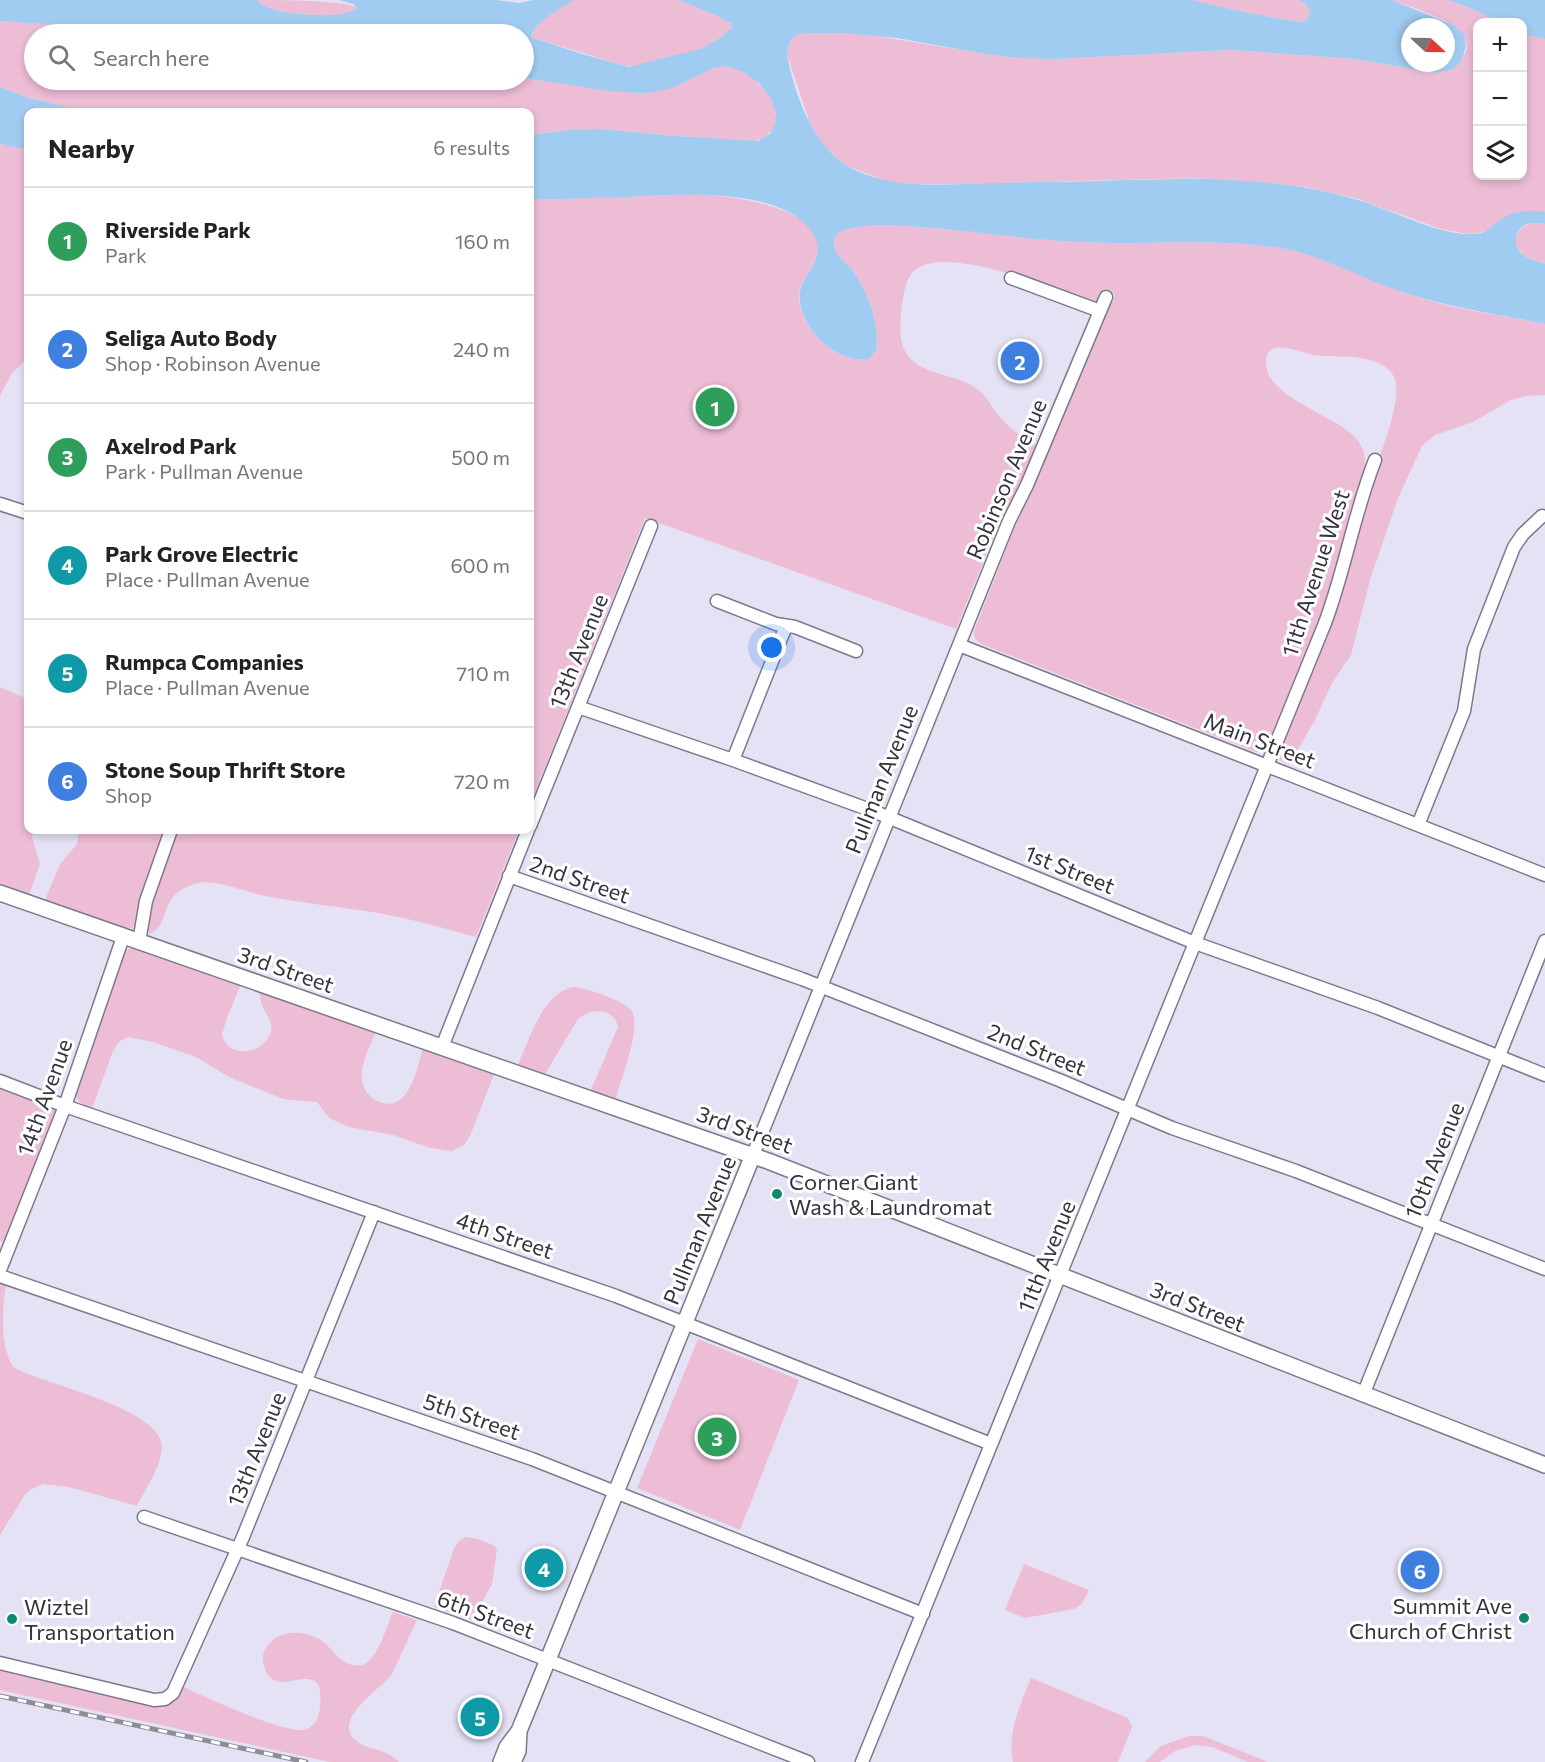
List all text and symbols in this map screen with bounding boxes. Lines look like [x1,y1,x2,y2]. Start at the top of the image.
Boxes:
north arrow [1401,18,1455,72]
map controls [1473,18,1527,180]
button: + [1473,18,1527,72]
search box [24,24,534,90]
icon: search [45,41,78,74]
text: Search here [93,44,209,71]
button: − [1473,72,1527,126]
button: layers [1473,126,1527,180]
text: Nearby [48,132,135,163]
text: 6 results [433,135,510,159]
text: Riverside Park [105,216,251,243]
text: 1 [63,229,72,253]
text: 160 m [455,229,510,253]
text: Park [105,243,147,267]
text: Seliga Auto Body [105,324,277,351]
text: 2 [62,337,73,361]
text: 240 m [453,337,510,361]
pin: 2 [1000,338,1040,384]
text: Shop · Robinson Avenue [105,351,321,375]
pin: 1 [696,384,734,430]
street label: Robinson Avenue [960,395,1052,563]
text: Axelrod Park [105,432,237,459]
text: 3 [62,445,73,469]
text: 500 m [451,445,510,469]
text: Park · Pullman Avenue [105,459,303,483]
street label: 11th Avenue West [1275,486,1355,660]
text: Park Grove Electric [105,540,298,567]
text: 4 [61,553,74,577]
text: 600 m [450,553,510,577]
text: Place · Pullman Avenue [105,567,310,591]
street label: 13th Avenue [543,590,613,712]
your location [757,633,786,662]
text: Rumpca Companies [105,648,304,675]
text: 5 [62,661,73,685]
text: 710 m [457,661,510,685]
text: Place · Pullman Avenue [105,675,310,699]
street label: Pullman Avenue [839,701,923,857]
street label: Main Street [1201,706,1319,774]
text: Stone Soup Thrift Store [105,756,345,783]
text: 6 [61,769,74,793]
text: 720 m [454,769,510,793]
text: Shop [105,783,152,807]
street label: 1st Street [1021,839,1119,899]
street label: 2nd Street [526,849,634,909]
street label: 3rd Street [234,940,338,998]
street label: 2nd Street [984,1017,1090,1081]
street label: 14th Avenue [10,1035,78,1159]
street label: 10th Avenue [1398,1098,1470,1222]
street label: 3rd Street [693,1099,797,1159]
street label: Pullman Avenue [657,1152,741,1308]
place label: Corner Giant Wash & Laundromat [789,1168,992,1220]
marker: Corner Giant Wash & Laundromat [770,1187,784,1201]
street label: 11th Avenue [1011,1196,1081,1316]
street label: 4th Street [453,1206,557,1264]
street label: 3rd Street [1147,1275,1249,1337]
street label: 5th Street [420,1387,524,1445]
street label: 13th Avenue [221,1388,291,1510]
pin: 3 [698,1414,736,1460]
pin: 4 [524,1546,564,1590]
pin: 6 [1400,1548,1440,1592]
street label: 6th Street [434,1584,538,1644]
place label: Summit Ave Church of Christ [1349,1592,1512,1644]
place label: Wiztel Transportation [24,1593,175,1645]
marker: Summit Ave Church of Christ [1517,1611,1531,1625]
marker: Wiztel Transportation [5,1612,19,1626]
pin: 5 [460,1694,500,1740]

